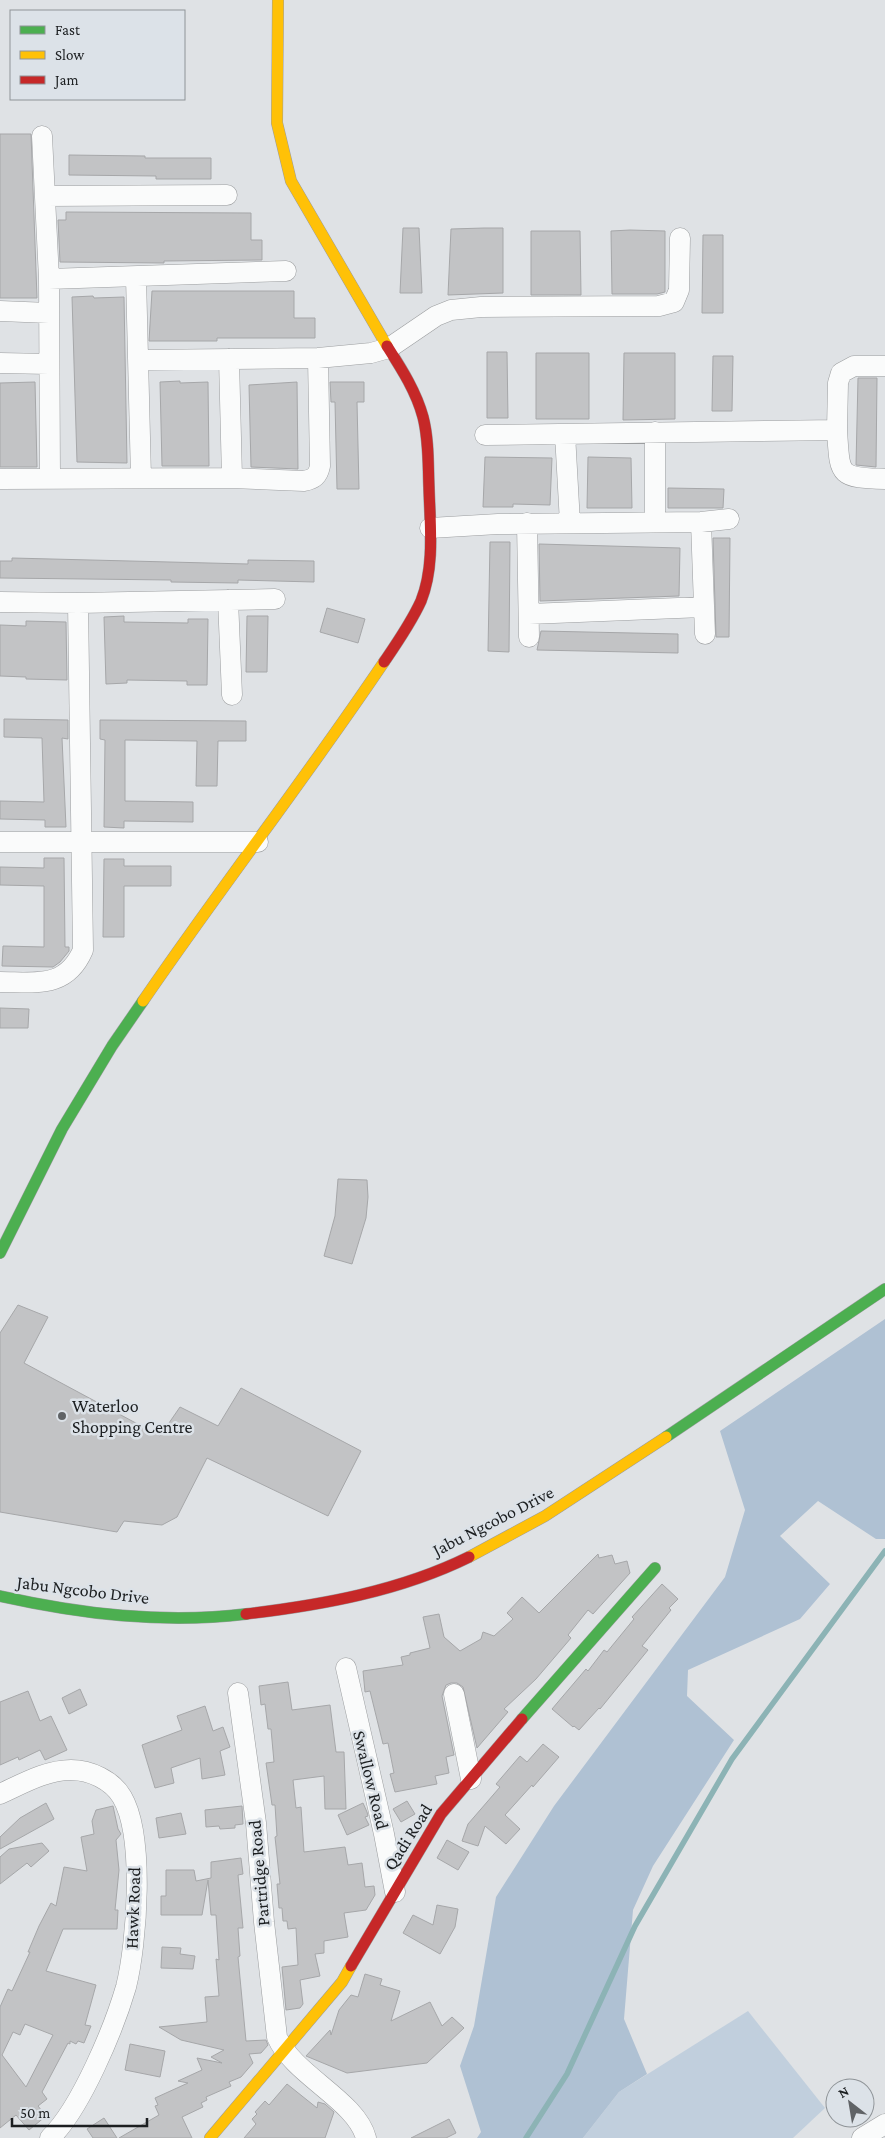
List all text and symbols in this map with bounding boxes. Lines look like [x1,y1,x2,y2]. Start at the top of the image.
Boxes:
legend [10,10,185,100]
text: Fast [55,22,81,38]
text: Slow [55,47,85,63]
text: Jam [53,72,78,89]
place label: Waterloo Shopping Centre [72,1396,192,1437]
marker: Waterloo Shopping Centre [56,1410,68,1422]
street label: Jabu Ngcobo Drive [427,1482,557,1561]
street label: Jabu Ngcobo Drive [14,1572,150,1608]
street label: Swallow Road [349,1729,393,1832]
street label: Qadi Road [380,1800,436,1874]
street label: Partridge Road [244,1819,274,1927]
street label: Hawk Road [122,1866,144,1949]
north arrow [825,2078,875,2128]
text: N [835,2082,852,2101]
scale bar [12,2096,148,2128]
text: 50 m [20,2105,50,2121]

